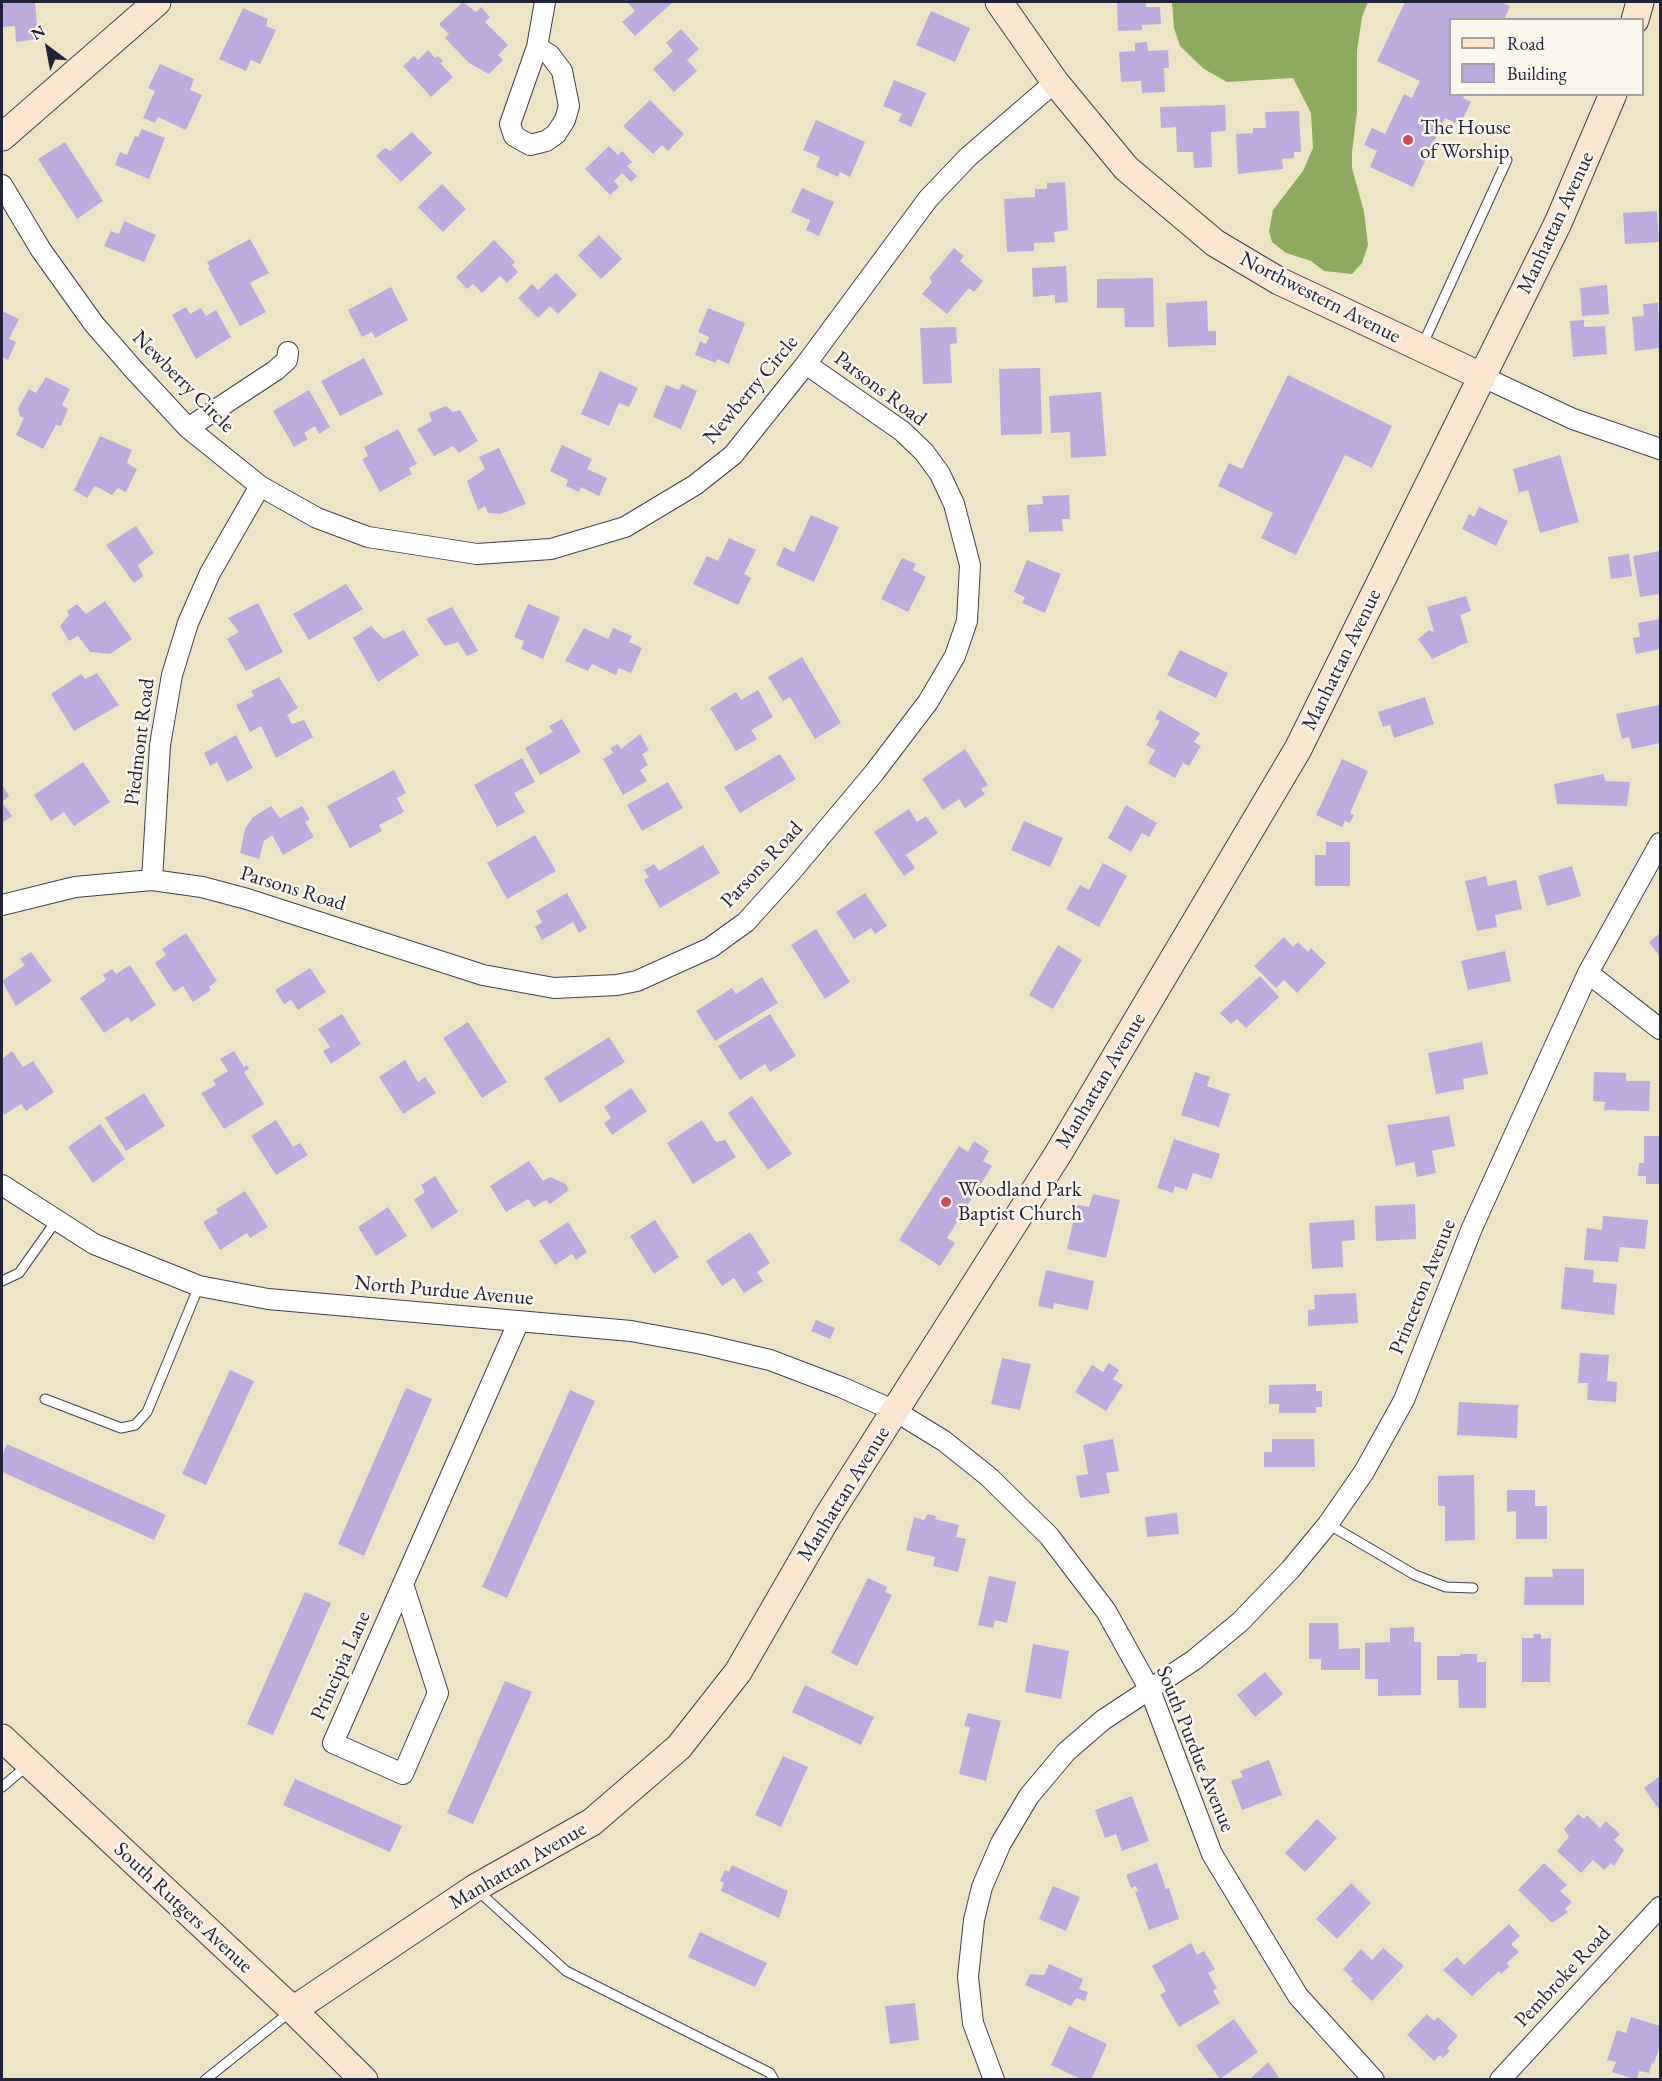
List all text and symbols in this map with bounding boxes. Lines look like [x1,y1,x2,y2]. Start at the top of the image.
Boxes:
north arrow [18,18,78,78]
legend [1449,18,1644,96]
text: N [27,20,49,45]
text: Road [1507,32,1545,55]
text: Building [1507,62,1567,85]
place label: The House of Worship [1420,115,1511,165]
marker: The House of Worship [1401,133,1415,147]
street label: Manhattan Avenue [1512,148,1600,298]
street label: Northwestern Avenue [1235,247,1405,349]
street label: Newberry Circle [127,326,239,438]
street label: Newberry Circle [698,330,804,450]
street label: Parsons Road [829,346,931,432]
street label: Manhattan Avenue [1297,585,1387,735]
street label: Piedmont Road [120,677,160,807]
street label: Parsons Road [716,816,808,914]
street label: Parsons Road [237,861,349,917]
street label: Manhattan Avenue [1050,1008,1152,1154]
place label: Woodland Park Baptist Church [958,1177,1082,1227]
marker: Woodland Park Baptist Church [939,1195,953,1209]
street label: Princeton Avenue [1384,1216,1462,1358]
street label: North Purdue Avenue [353,1271,535,1311]
street label: Manhattan Avenue [792,1422,896,1566]
street label: Principia Lane [306,1607,376,1725]
street label: South Purdue Avenue [1150,1662,1240,1836]
street label: Manhattan Avenue [445,1817,591,1915]
street label: South Rutgers Avenue [108,1837,258,1979]
street label: Pembroke Road [1510,1921,1616,2033]

